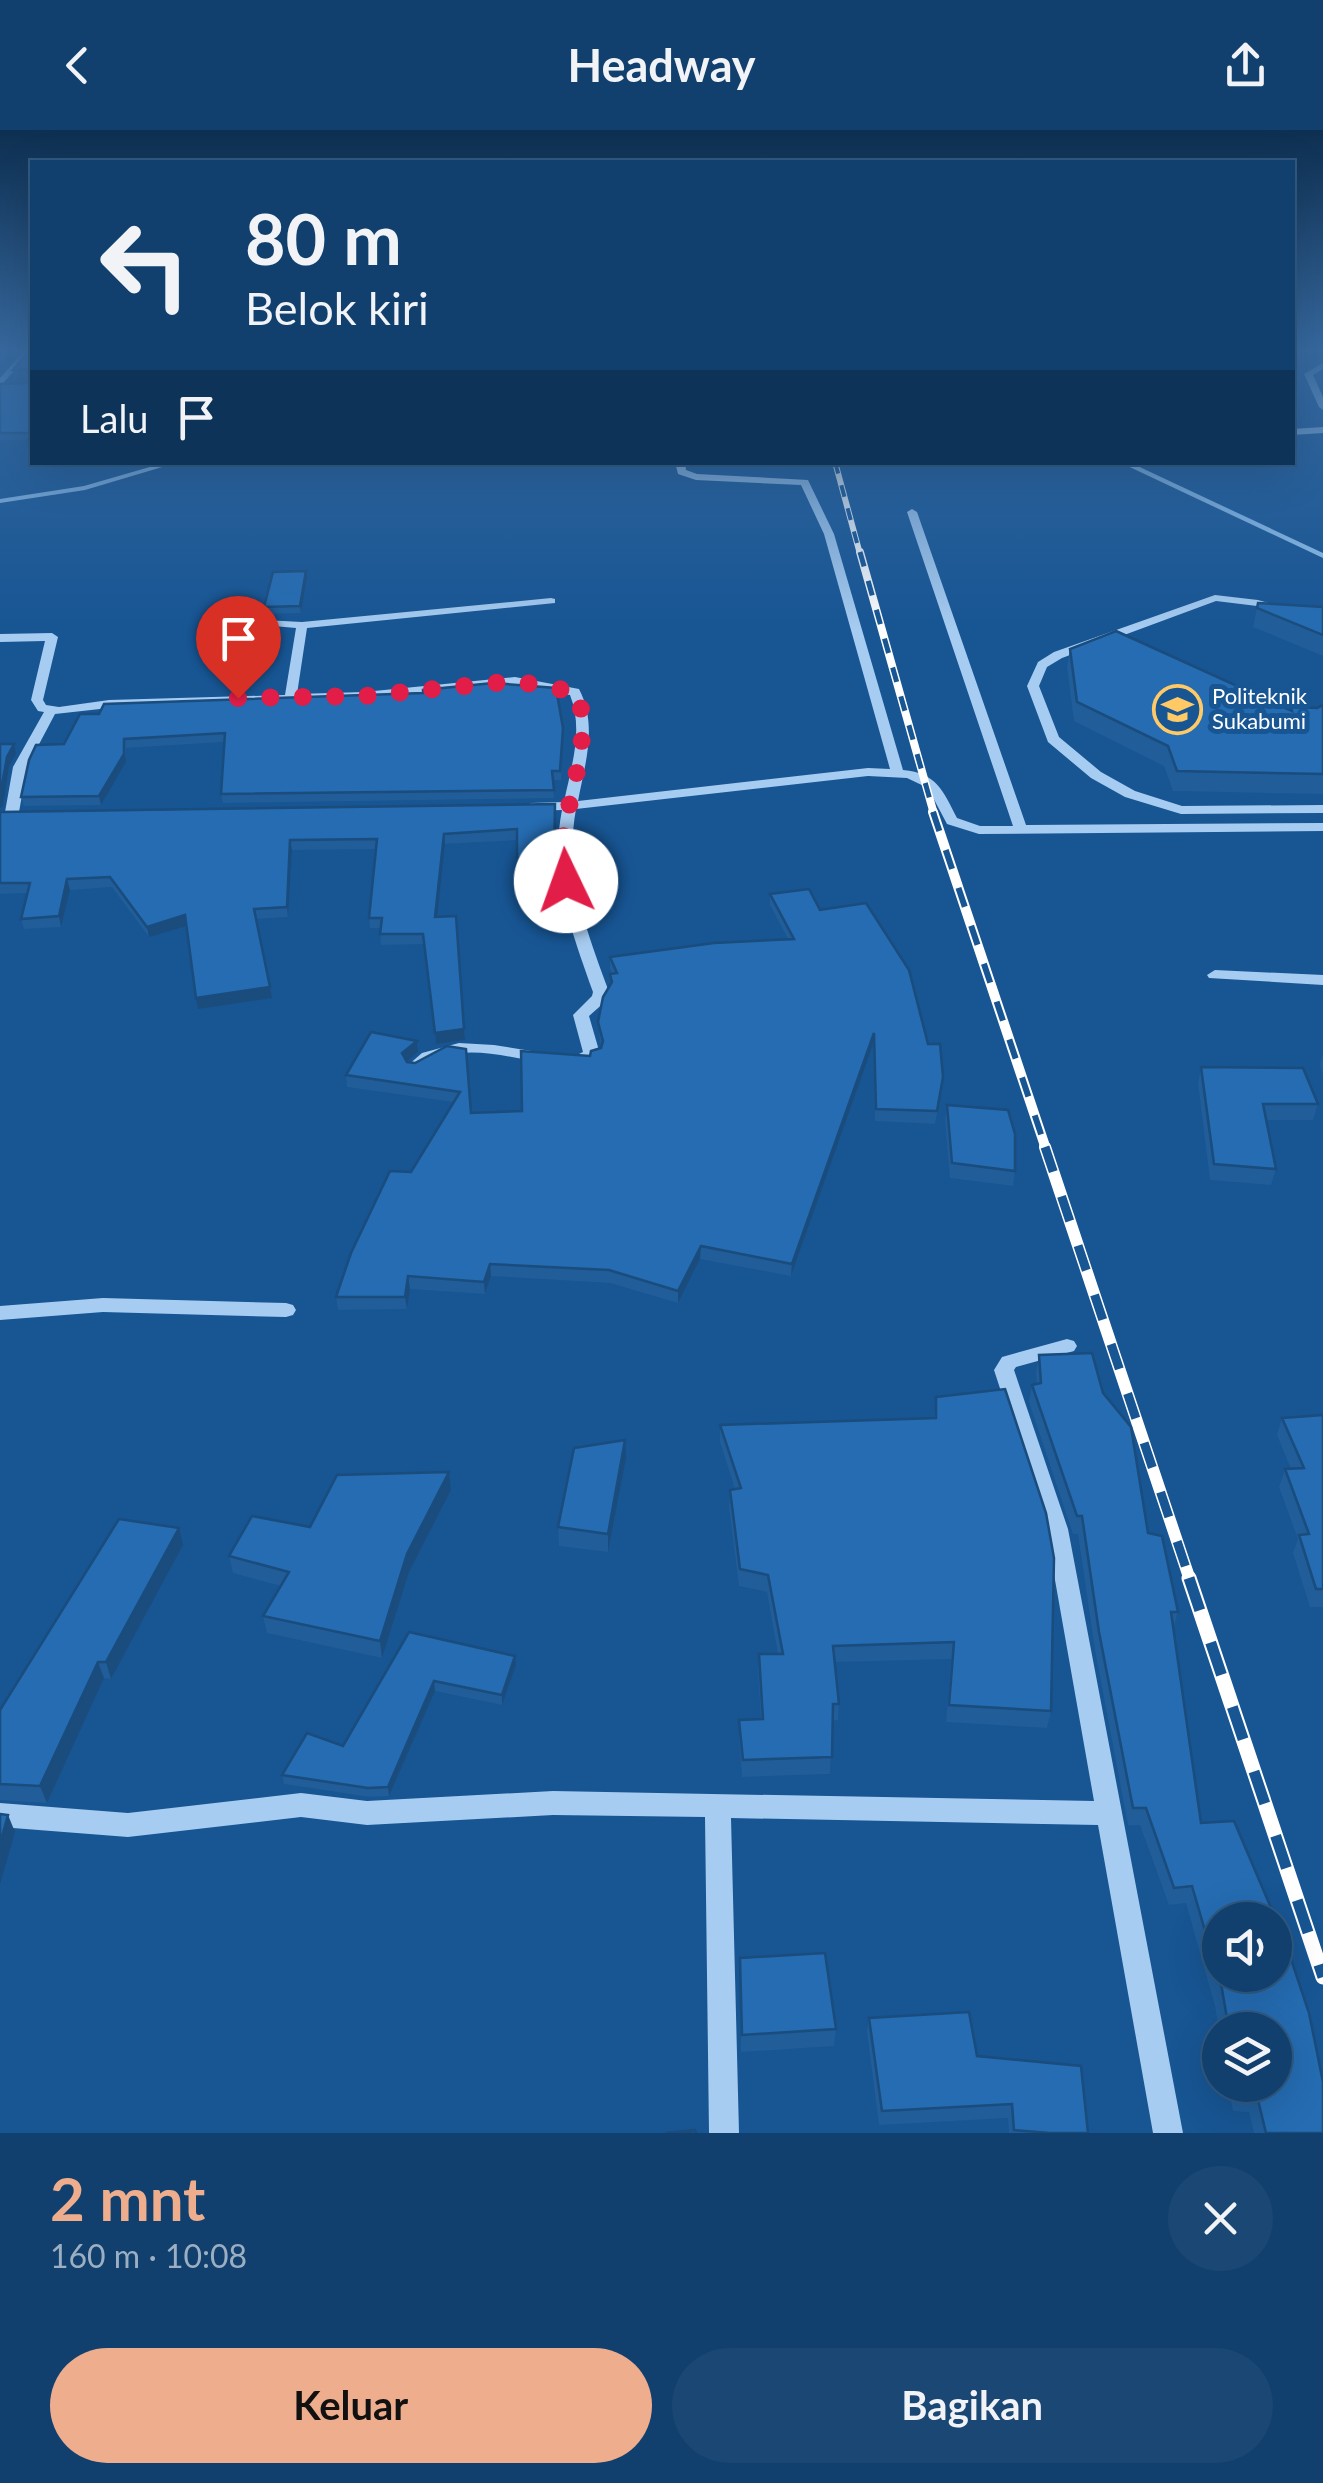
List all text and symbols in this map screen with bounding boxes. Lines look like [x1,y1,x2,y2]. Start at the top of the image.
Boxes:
icon: back [50,38,105,93]
text: Headway [567,38,756,92]
icon: share [1218,38,1273,93]
text: 80 m [245,196,402,280]
icon: left [80,200,210,330]
text: Belok kiri [245,281,429,335]
icon: arrive [169,390,224,445]
text: Lalu [80,395,149,441]
pin [196,596,281,699]
icon: arrive [211,611,266,666]
place label: Politeknik Sukabumi [1212,682,1308,734]
school or university icon: Politeknik Sukabumi [1151,683,1203,735]
position arrow [514,829,618,933]
map controls [1202,1902,1292,2102]
button: sound [1202,1902,1292,1992]
button: layers [1202,2012,1292,2102]
text: 2 mnt [50,2162,205,2234]
button: close [1168,2166,1273,2271]
text: 160 m · 10:08 [50,2236,247,2275]
button: Keluar [50,2348,652,2463]
button: Bagikan [672,2348,1273,2463]

